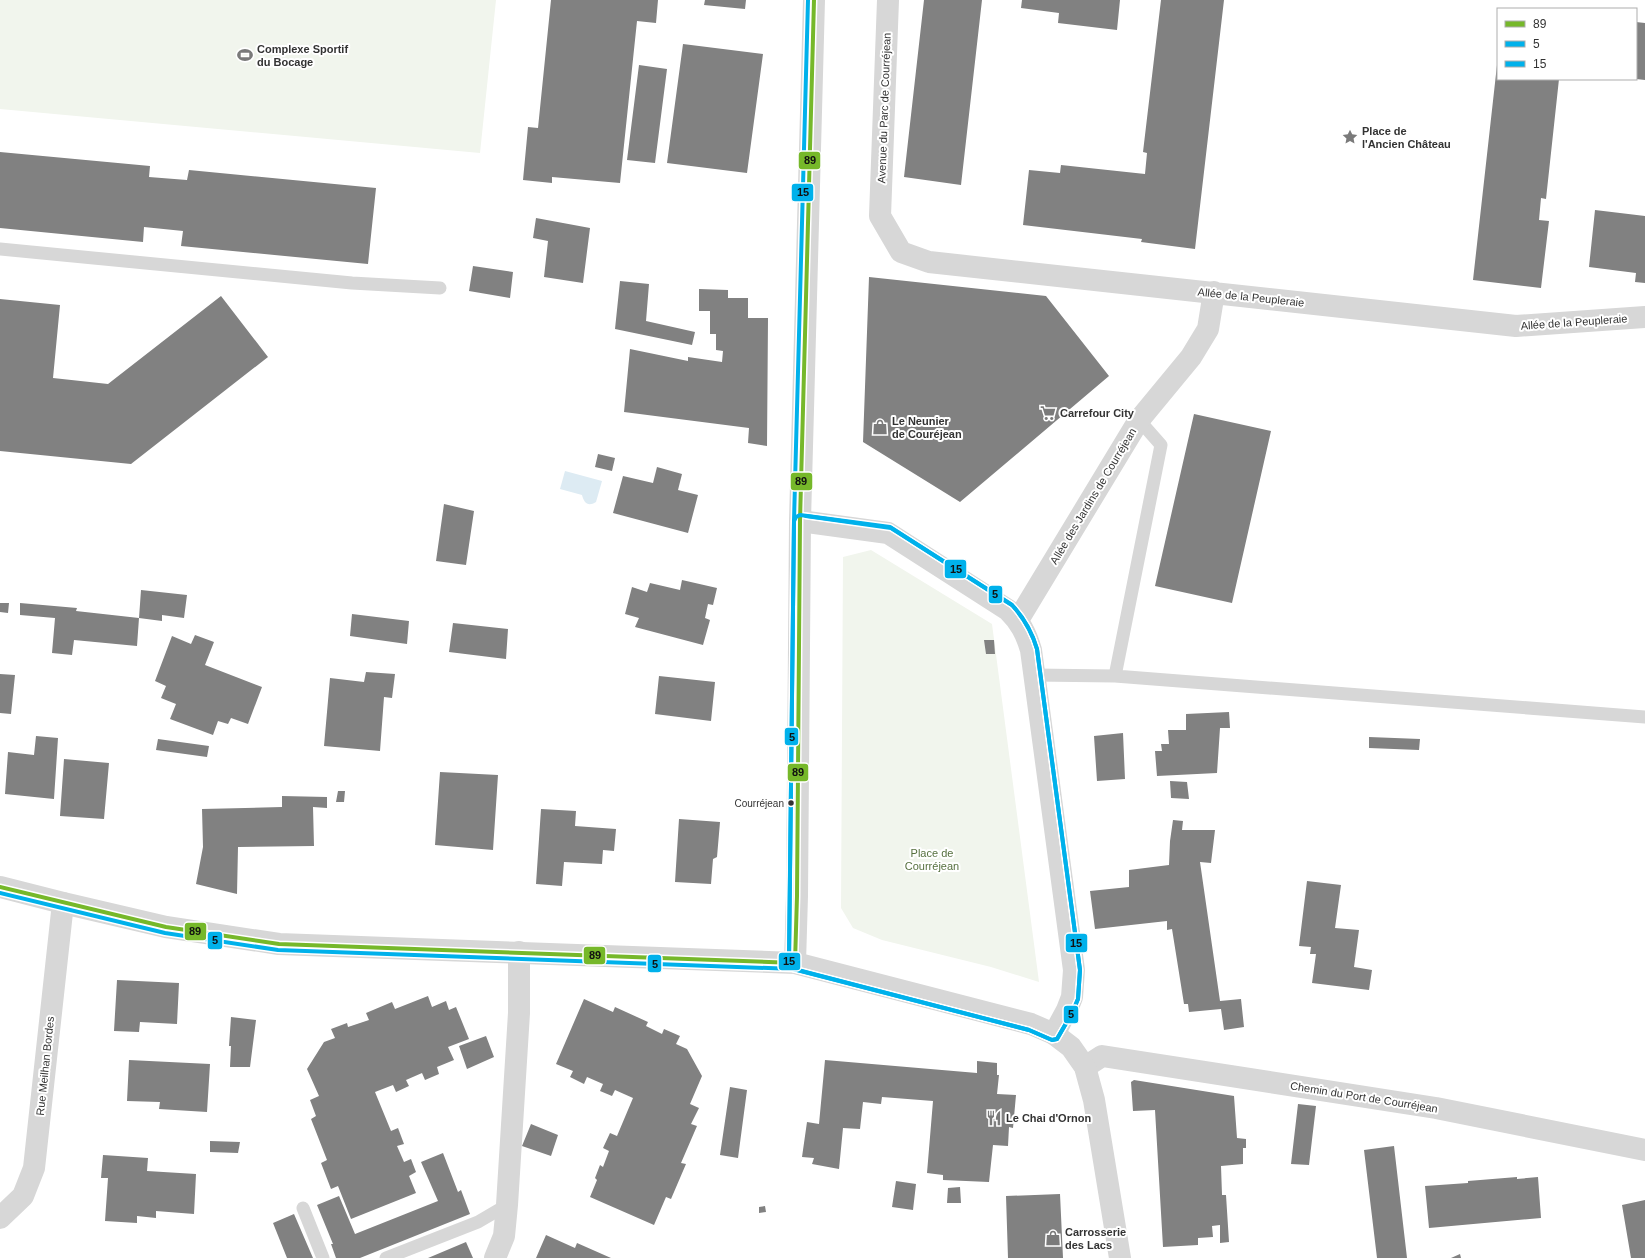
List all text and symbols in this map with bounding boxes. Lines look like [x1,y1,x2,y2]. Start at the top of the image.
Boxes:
legend [1497,8,1637,80]
text: 89 [1533,17,1547,31]
street label: Avenue du Parc de Courréjean [875,32,893,184]
text: 5 [1533,37,1540,51]
place label: Complexe Sportif du Bocage [257,43,348,68]
sports icon: Complexe Sportif du Bocage [236,46,254,64]
text: 15 [1533,57,1547,71]
place label: Place de l'Ancien Château [1362,125,1451,150]
place icon: Place de l'Ancien Château [1341,128,1359,146]
line badge: 89 [798,151,821,170]
text: 89 [804,154,816,166]
line badge: 15 [791,183,814,202]
text: 15 [797,186,809,198]
street label: Allée de la Peupleraie [1197,285,1305,309]
street label: Allée de la Peupleraie [1520,312,1628,332]
supermarket icon: Carrefour City [1039,404,1057,422]
place label: Carrefour City [1060,407,1135,419]
place label: Le Neunier de Couréjean [892,415,962,440]
shop icon: Le Neunier de Couréjean [871,418,889,436]
street label: Allée des Jardins de Courréjean [1048,426,1138,566]
line badge: 89 [790,472,813,491]
text: 89 [795,475,807,487]
line badge: 15 [944,559,967,579]
text: 15 [950,563,962,575]
line badge: 5 [988,585,1003,604]
text: 5 [992,588,998,600]
line badge: 5 [784,727,799,746]
text: 5 [789,731,795,743]
line badge: 89 [787,763,809,782]
text: 89 [792,766,804,778]
place label: Courréjean [735,798,784,809]
marker: Courréjean [786,798,796,808]
park label: Place de Courréjean [905,847,959,872]
line badge: 89 [184,922,207,941]
text: 89 [189,925,201,937]
line badge: 5 [207,931,223,950]
line badge: 15 [1065,933,1088,953]
text: 5 [212,934,218,946]
text: 15 [1070,937,1082,949]
line badge: 89 [583,946,606,965]
text: 89 [589,949,601,961]
line badge: 15 [778,952,801,971]
line badge: 5 [647,954,662,973]
text: 15 [783,955,795,967]
text: 5 [652,958,658,970]
line badge: 5 [1063,1005,1079,1024]
text: 5 [1068,1008,1074,1020]
street label: Rue Meilhan Bordes [34,1015,56,1116]
street label: Chemin du Port de Courréjean [1289,1079,1439,1115]
restaurant icon: Le Chai d'Ornon [985,1109,1003,1127]
place label: Le Chai d'Ornon [1006,1112,1091,1124]
place label: Carrosserie des Lacs [1065,1226,1126,1251]
shop icon: Carrosserie des Lacs [1044,1229,1062,1247]

